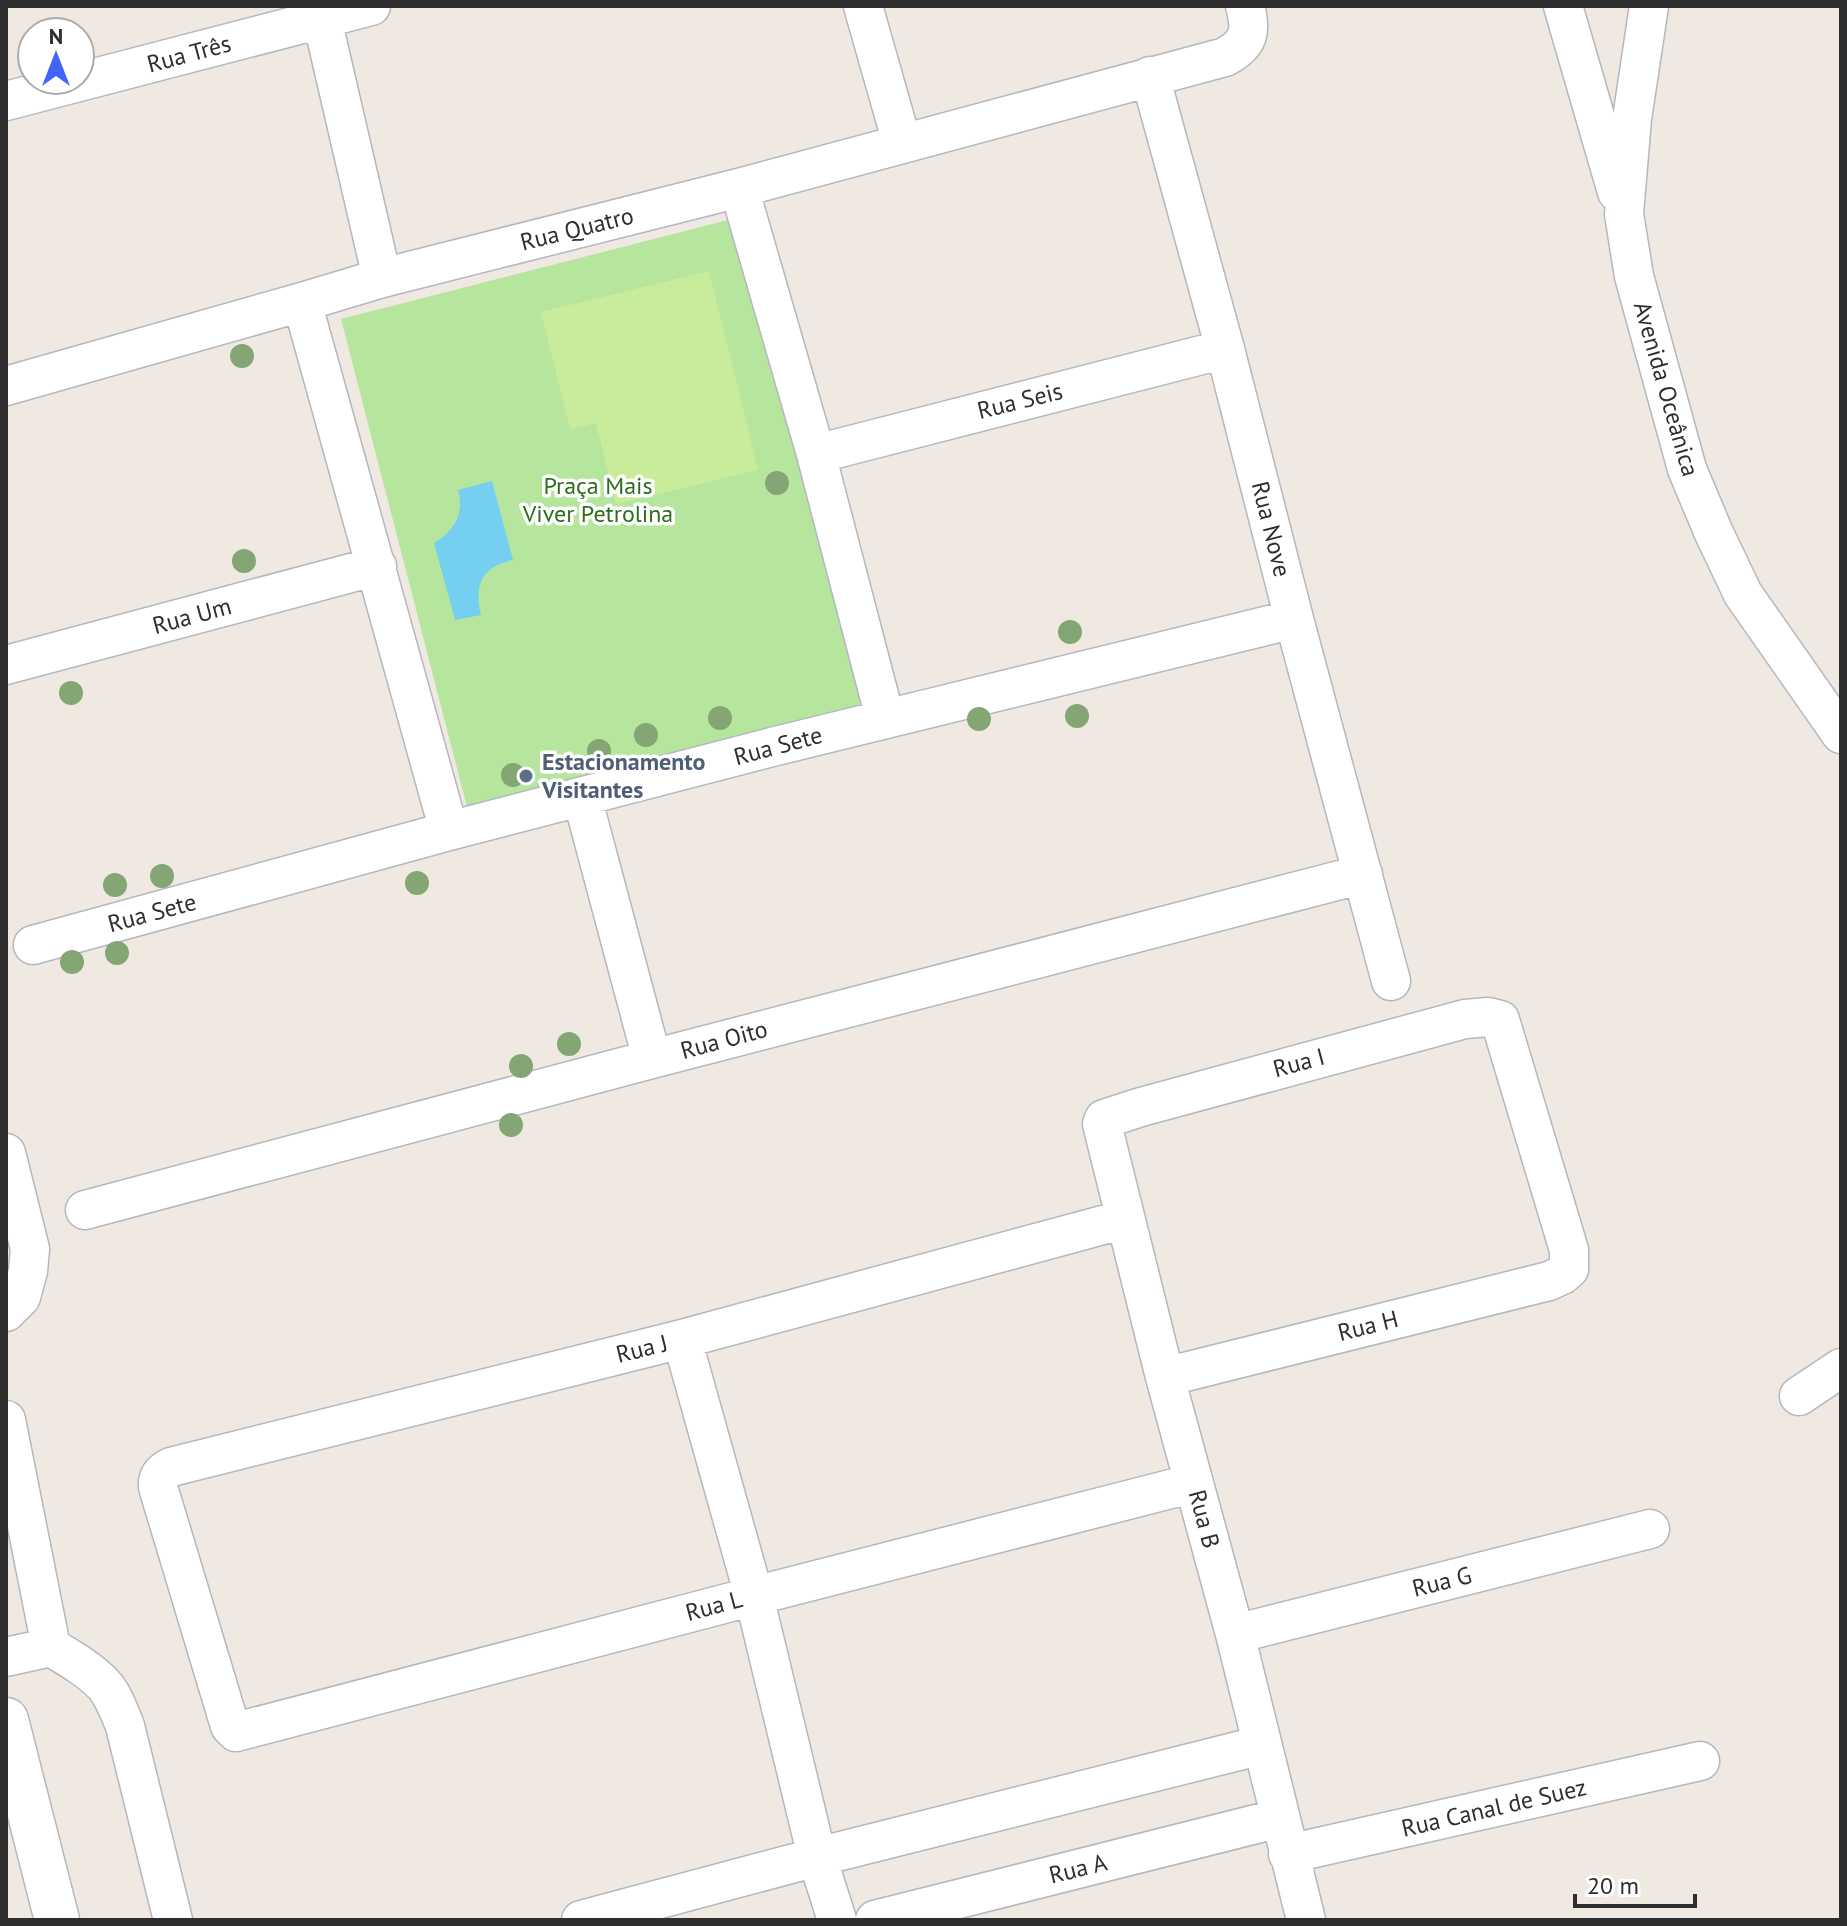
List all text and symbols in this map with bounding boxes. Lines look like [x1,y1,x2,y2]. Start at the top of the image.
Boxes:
north arrow [16,16,96,96]
text: N [49,22,63,50]
street label: Rua Três [143,27,234,80]
street label: Rua Quatro [517,199,637,258]
street label: Avenida Oceânica [1627,298,1706,480]
street label: Rua Seis [974,375,1066,426]
park label: Praça Mais Viver Petrolina [522,470,673,529]
street label: Rua Nove [1245,478,1298,580]
street label: Rua Um [149,590,235,641]
street label: Rua Sete [730,719,825,772]
place label: Estacionamento Visitantes [541,746,706,805]
marker: Estacionamento Visitantes [517,767,535,785]
street label: Rua Sete [104,886,199,939]
street label: Rua Oito [677,1013,771,1066]
street label: Rua I [1270,1041,1328,1084]
street label: Rua H [1334,1303,1401,1348]
street label: Rua J [613,1327,671,1370]
street label: Rua B [1182,1486,1227,1552]
street label: Rua G [1409,1559,1475,1604]
street label: Rua L [682,1583,746,1628]
street label: Rua Canal de Suez [1398,1771,1589,1844]
street label: Rua A [1046,1846,1110,1891]
scale bar [1575,1858,1695,1908]
text: 20 m [1587,1870,1639,1901]

